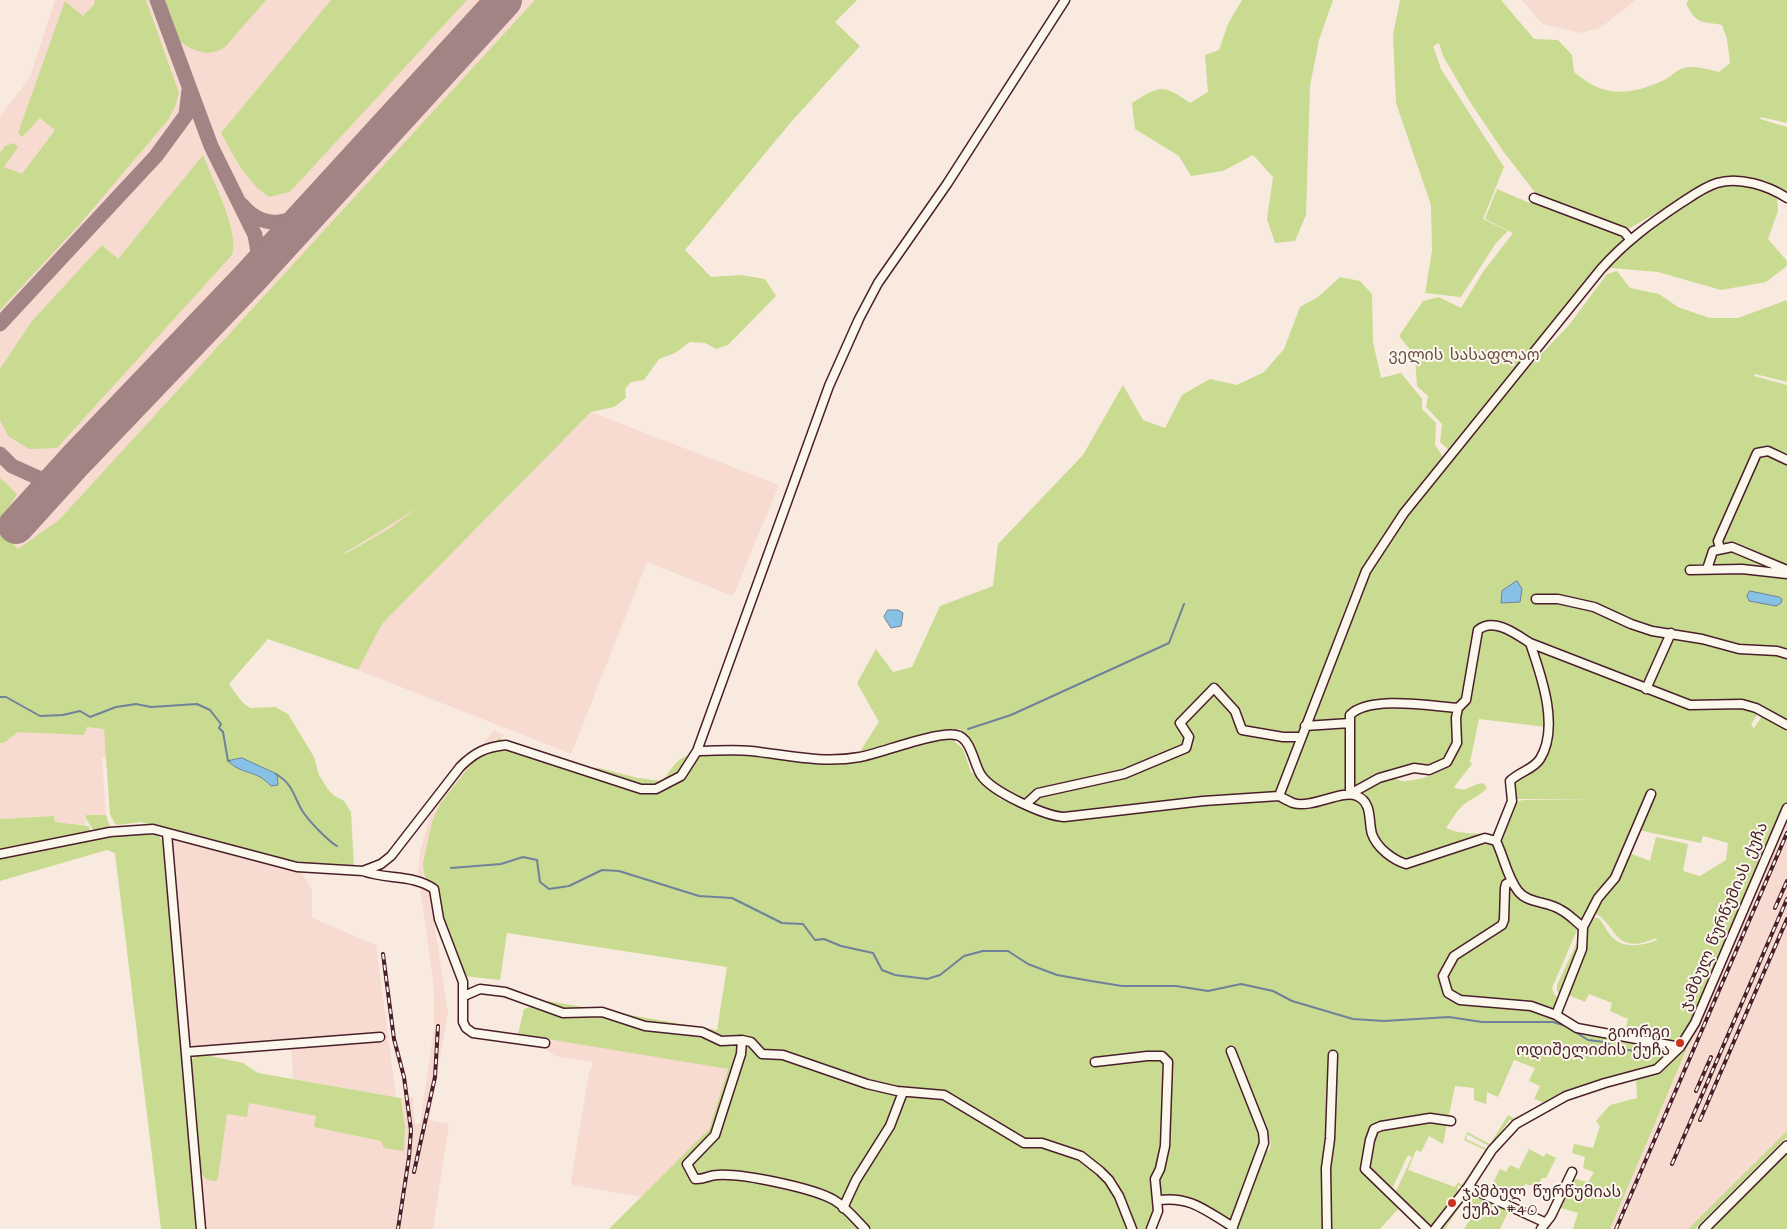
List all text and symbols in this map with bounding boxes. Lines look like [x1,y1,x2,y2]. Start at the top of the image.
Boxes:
park label: ველის სასაფლაო [1388,347,1540,367]
street label: ჯამბულ წურწუმიას ქუჩა [1677,820,1773,1014]
place label: გიორგი ოდიშელიძის ქუჩა [1516,1024,1670,1062]
marker: გიორგი ოდიშელიძის ქუჩა [1674,1037,1686,1049]
place label: ჯამბულ წურწუმიას ქუჩა #40 [1462,1184,1621,1222]
marker: ჯამბულ წურწუმიას ქუჩა #40 [1446,1197,1458,1209]

